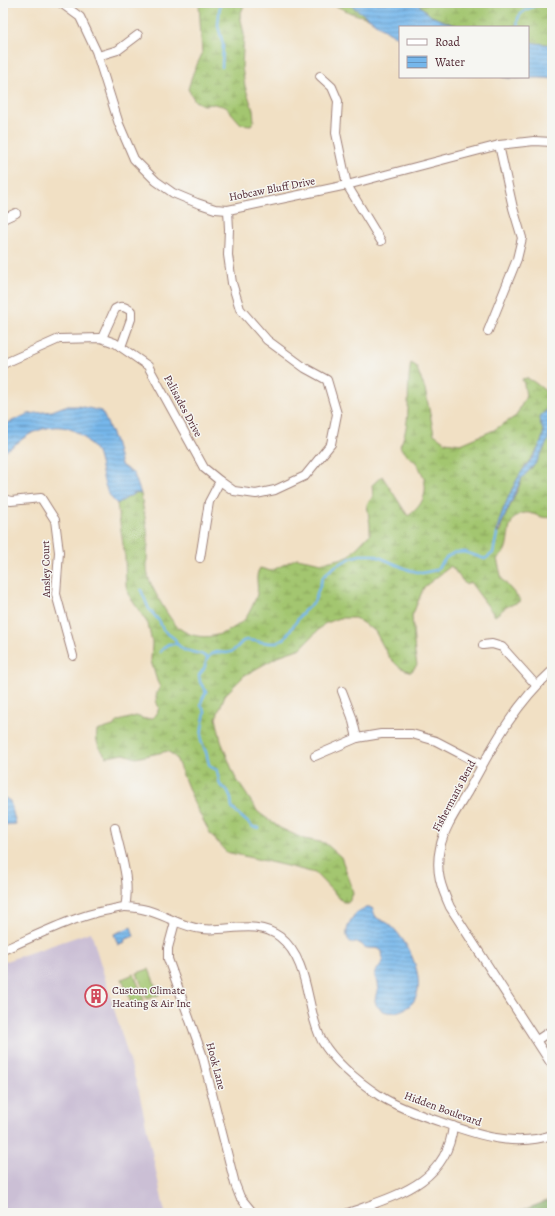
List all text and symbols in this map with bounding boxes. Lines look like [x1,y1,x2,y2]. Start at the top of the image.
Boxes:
legend [399,26,529,78]
text: Road [435,34,461,50]
text: Water [434,54,465,70]
street label: Hobcaw Bluff Drive [228,173,316,205]
street label: Palisades Drive [160,372,206,440]
street label: Ansley Court [38,540,54,599]
street label: Fisherman's Bend [429,757,479,835]
building icon: Custom Climate Heating & Air Inc [83,983,109,1009]
place label: Custom Climate Heating & Air Inc [112,983,191,1011]
street label: Hook Lane [202,1041,230,1091]
street label: Hidden Boulevard [402,1088,484,1130]

